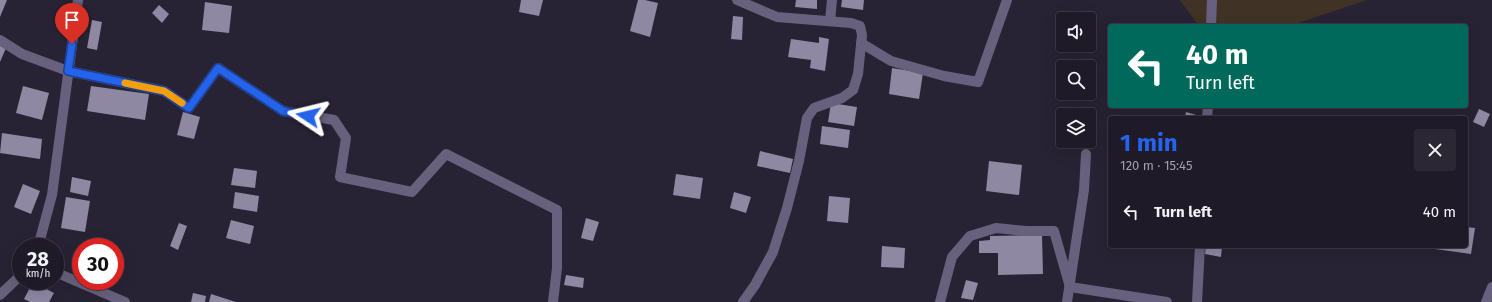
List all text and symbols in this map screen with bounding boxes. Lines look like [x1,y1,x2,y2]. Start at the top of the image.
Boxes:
pin [55,3,89,44]
icon: arrive [61,9,83,31]
map controls [1056,12,1096,148]
button: sound [1056,12,1096,52]
text: 40 m [1186,38,1249,71]
icon: left [1120,40,1172,92]
button: search [1056,60,1096,100]
text: Turn left [1186,72,1255,94]
position arrow [287,95,329,137]
button: layers [1056,108,1096,148]
text: 1 min [1120,129,1178,157]
button: close [1414,129,1456,171]
text: 120 m · 15:45 [1120,158,1192,173]
icon: left [1120,201,1142,223]
text: Turn left [1154,203,1212,221]
text: 40 m [1423,203,1456,221]
speed limit sign: 30 [72,238,124,290]
text: 28 [27,247,49,271]
text: km/h [26,268,50,280]

